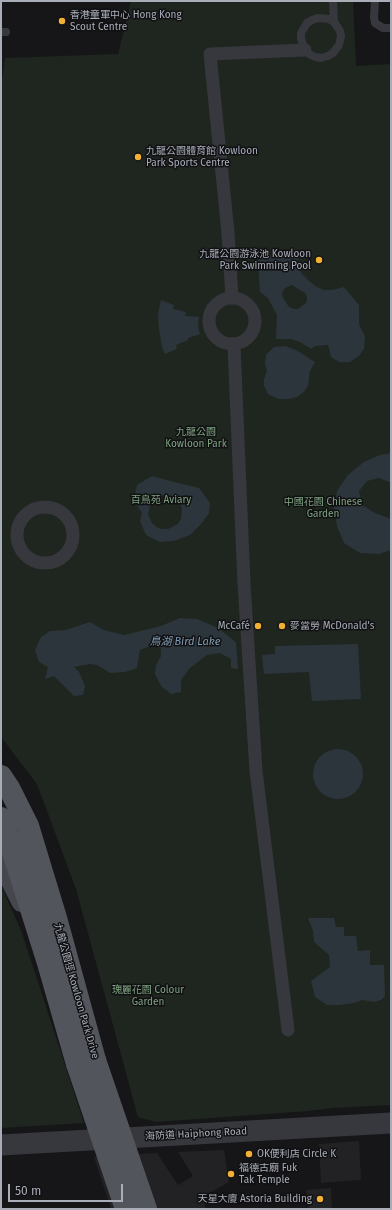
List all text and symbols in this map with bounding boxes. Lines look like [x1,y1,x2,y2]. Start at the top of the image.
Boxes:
place label: 香港童軍中心 Hong Kong Scout Centre [70,9,182,32]
marker: 香港童軍中心 Hong Kong Scout Centre [57,16,67,26]
place label: 九龍公園體育館 Kowloon Park Sports Centre [146,145,258,168]
marker: 九龍公園體育館 Kowloon Park Sports Centre [133,152,143,162]
place label: 九龍公園游泳池 Kowloon Park Swimming Pool [199,248,311,272]
marker: 九龍公園游泳池 Kowloon Park Swimming Pool [314,255,324,265]
park label: 九龍公園 Kowloon Park [165,426,227,450]
park label: 百鳥苑 Aviary [131,494,191,506]
park label: 中國花園 Chinese Garden [284,496,362,520]
place label: McCafé [218,620,250,632]
place label: 麥當勞 McDonald's [290,620,374,632]
marker: McCafé [253,621,263,631]
marker: 麥當勞 McDonald's [277,621,287,631]
water label: 鳥湖 Bird Lake [150,635,220,649]
street label: 九龍公園徑 Kowloon Park Drive [51,922,101,1060]
park label: 瑰麗花園 Colour Garden [112,984,184,1008]
street label: 海防道 Haiphong Road [145,1125,247,1143]
place label: OK便利店 Circle K [257,1148,336,1160]
marker: OK便利店 Circle K [244,1149,254,1159]
place label: 福德古廟 Fuk Tak Temple [239,1162,297,1186]
marker: 福德古廟 Fuk Tak Temple [226,1169,236,1179]
scale bar [10,1176,125,1202]
text: 50 m [15,1184,41,1198]
place label: 天星大廈 Astoria Building [197,1193,312,1205]
marker: 天星大廈 Astoria Building [315,1194,325,1204]

